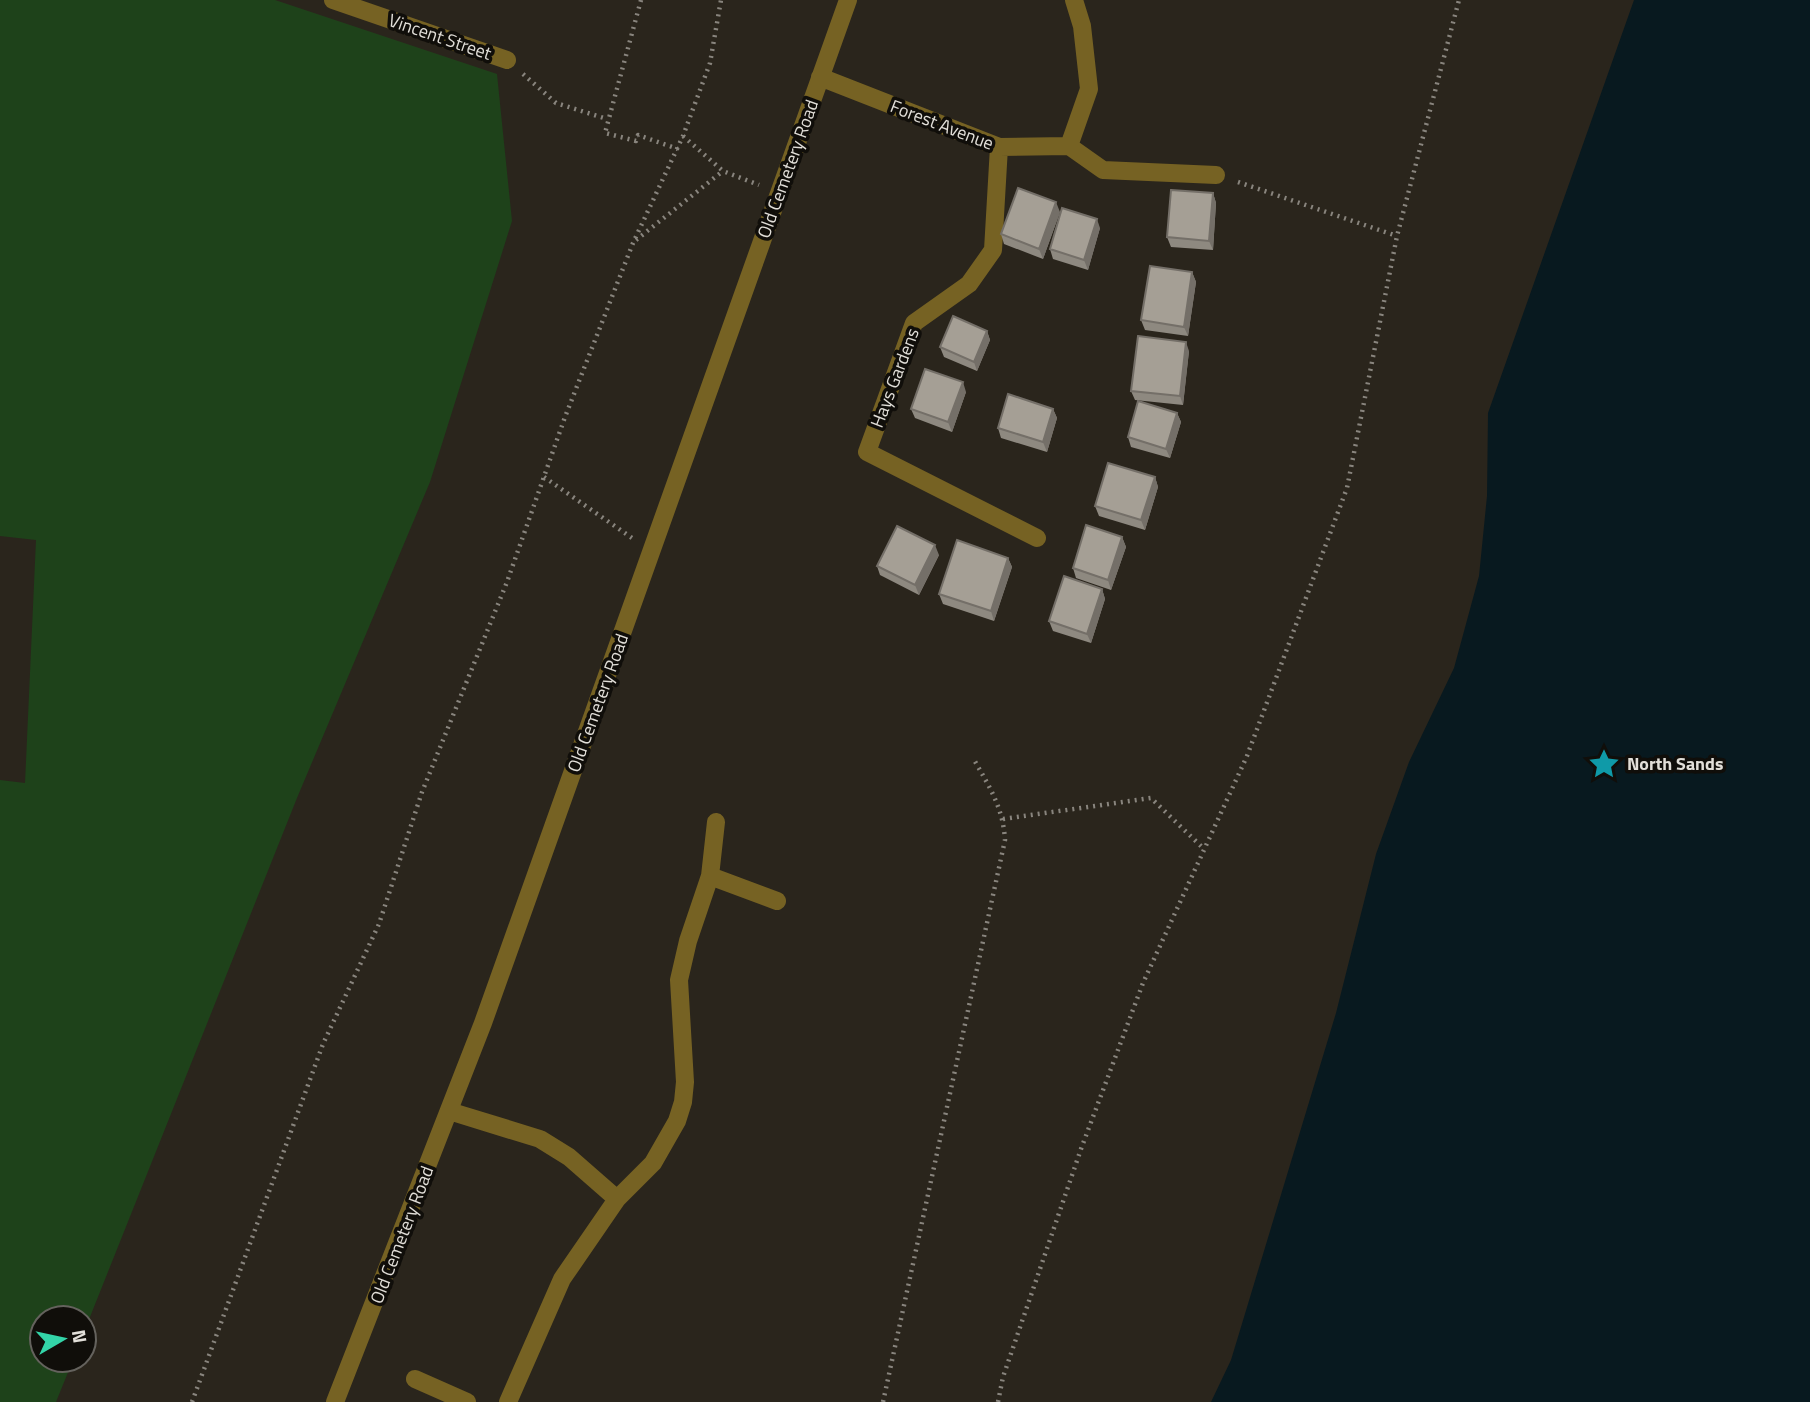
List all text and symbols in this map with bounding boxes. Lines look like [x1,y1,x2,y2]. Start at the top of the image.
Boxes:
street label: Vincent Street [385,6,496,67]
street label: Forest Avenue [887,92,998,157]
street label: Old Cemetery Road [750,96,825,242]
street label: Hays Gardens [863,324,926,432]
street label: Old Cemetery Road [560,630,635,776]
place icon: North Sands [1587,747,1621,781]
place label: North Sands [1627,750,1723,777]
street label: Old Cemetery Road [363,1162,440,1308]
north arrow [28,1304,98,1374]
text: N [65,1327,96,1345]

